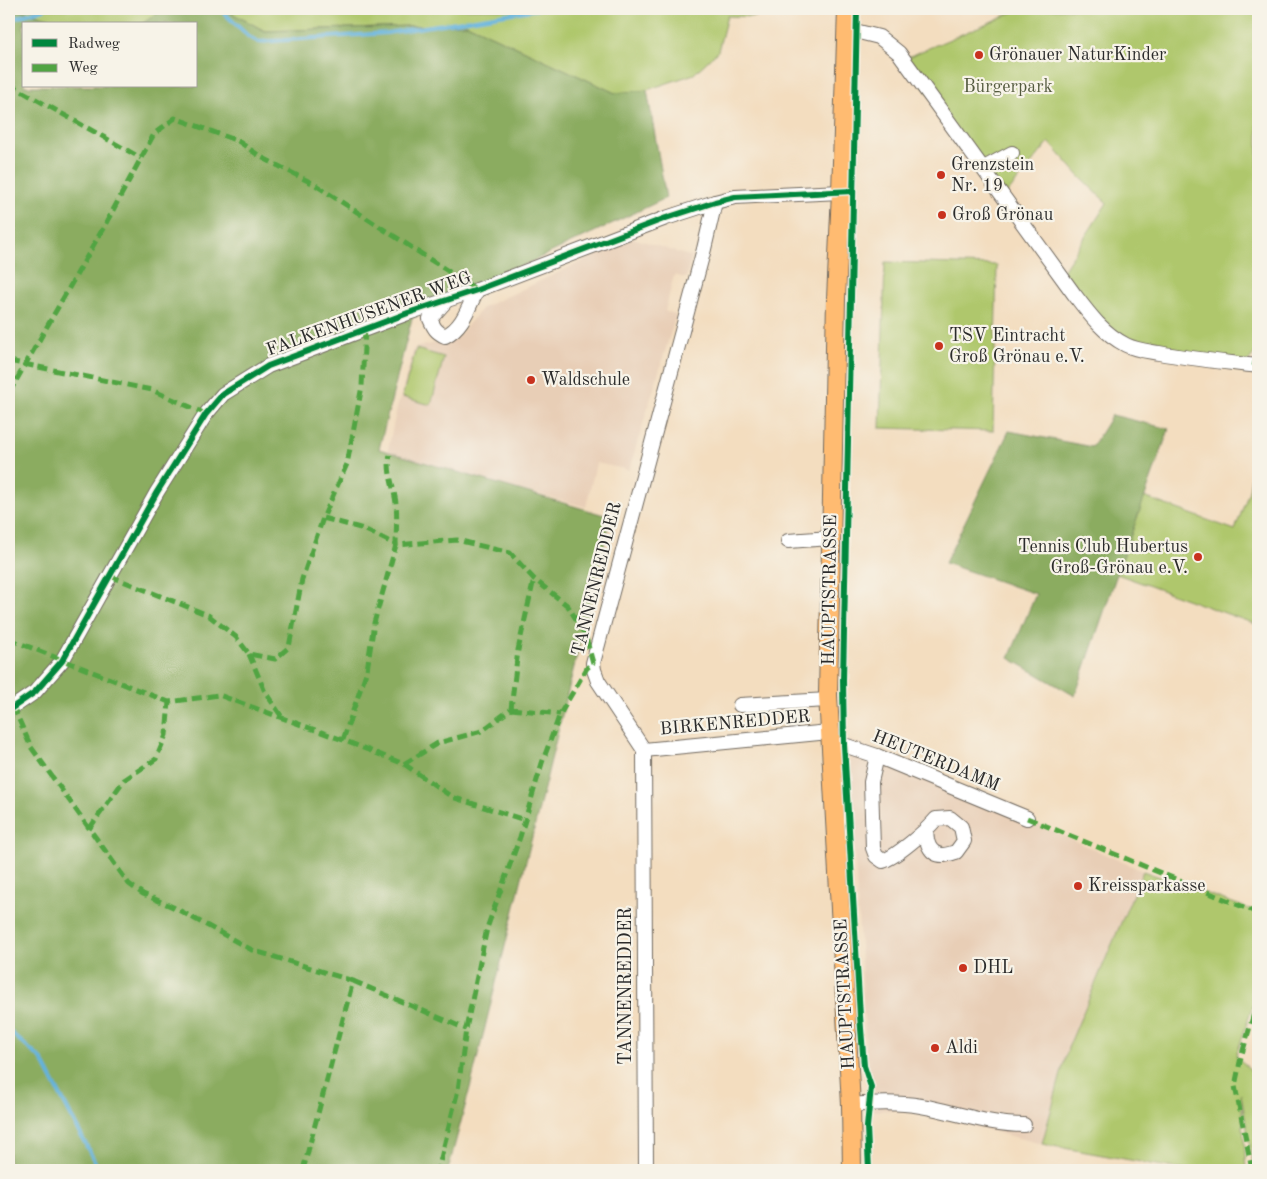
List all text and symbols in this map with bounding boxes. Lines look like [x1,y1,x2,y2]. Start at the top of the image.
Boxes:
legend [22,22,198,88]
text: Radweg [68,37,120,52]
place label: Grönauer NaturKinder [989,46,1167,64]
marker: Grönauer NaturKinder [973,49,985,61]
text: Weg [68,61,98,76]
park label: Bürgerpark [963,78,1053,96]
place label: Grenzstein Nr. 19 [951,156,1035,195]
marker: Grenzstein Nr. 19 [935,169,947,181]
place label: Groß Grönau [952,206,1054,224]
marker: Groß Grönau [936,209,948,221]
street label: FALKENHUSENER WEG [264,268,474,360]
place label: TSV Eintracht Groß Grönau e.V. [949,327,1085,366]
marker: TSV Eintracht Groß Grönau e.V. [933,340,945,352]
place label: Waldschule [541,371,630,389]
marker: Waldschule [525,374,537,386]
street label: TANNENREDDER [569,500,625,658]
street label: HAUPTSTRASSE [820,514,840,666]
place label: Tennis Club Hubertus Groß-Grönau e.V. [1018,538,1188,577]
marker: Tennis Club Hubertus Groß-Grönau e.V. [1192,551,1204,563]
street label: BIRKENREDDER [659,707,811,739]
street label: HEUTERDAMM [870,727,1002,795]
place label: Kreissparkasse [1088,877,1206,895]
marker: Kreissparkasse [1072,880,1084,892]
street label: TANNENREDDER [617,907,635,1065]
street label: HAUPTSTRASSE [832,918,858,1070]
place label: DHL [973,959,1013,977]
marker: DHL [957,962,969,974]
place label: Aldi [945,1039,978,1057]
marker: Aldi [929,1042,941,1054]

